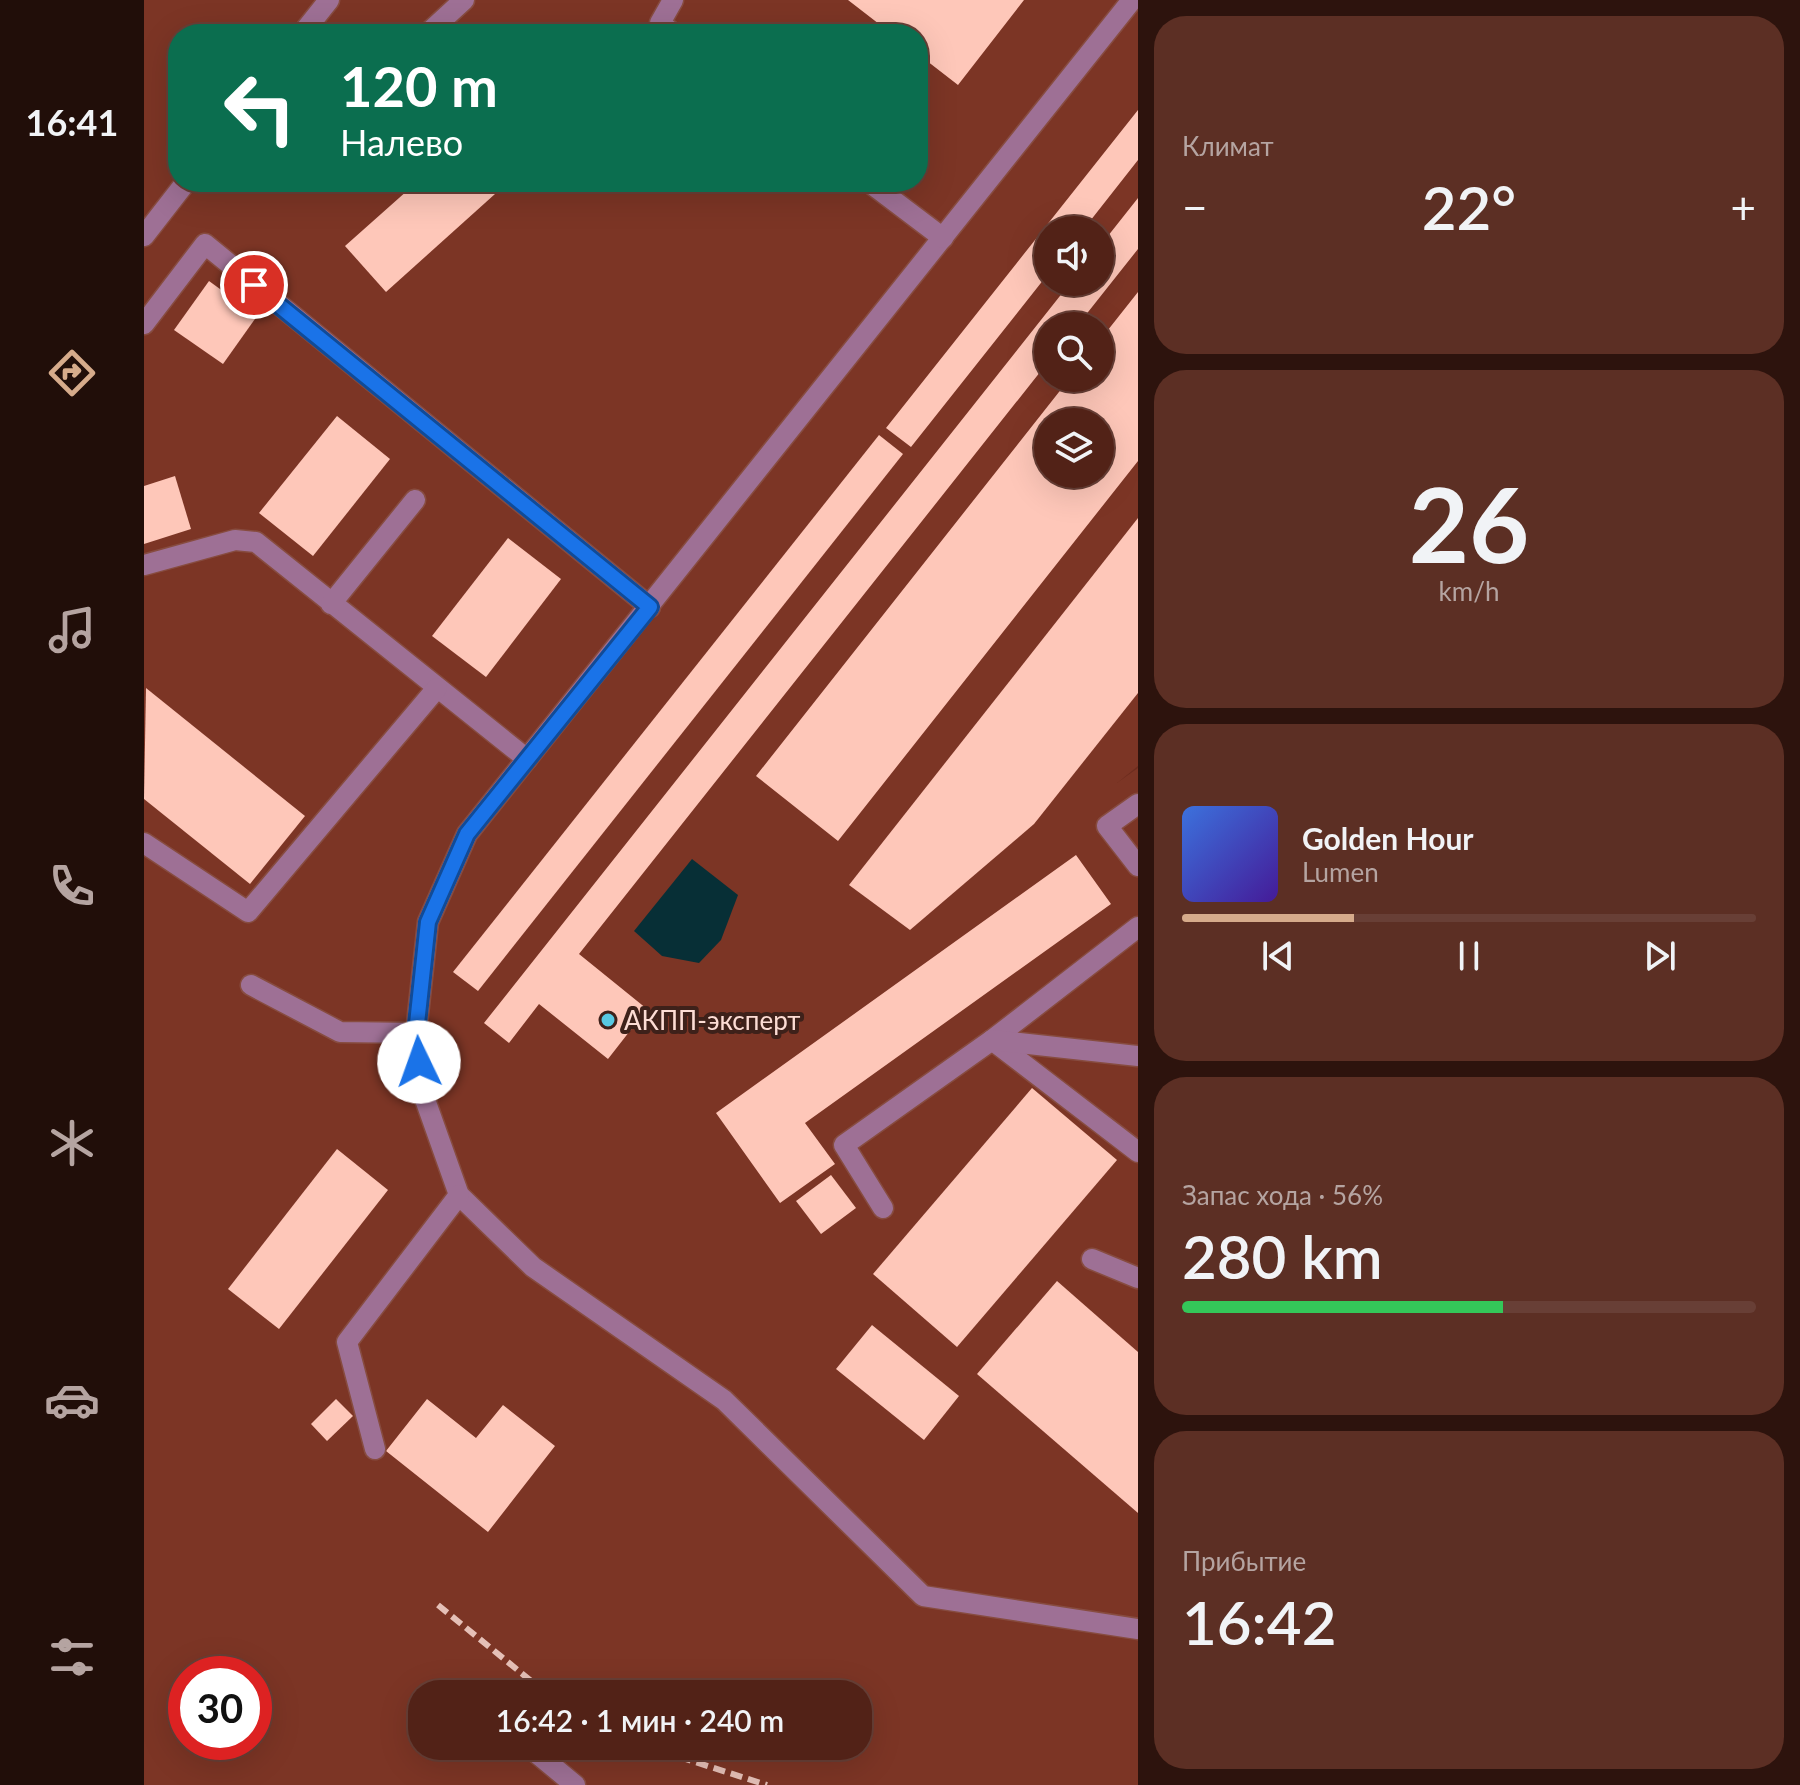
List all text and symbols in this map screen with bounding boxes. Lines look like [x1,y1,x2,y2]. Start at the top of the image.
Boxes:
text: 120 m [340,52,498,119]
icon: left [208,56,312,160]
text: 16:41 [26,100,118,144]
text: Налево [340,120,463,164]
text: Климат [1182,130,1274,162]
text: 22° [1422,171,1516,243]
text: − [1182,181,1208,233]
text: + [1730,181,1756,233]
map controls [1034,216,1114,488]
button: sound [1034,216,1114,296]
pin [220,251,288,319]
icon: arrive [232,263,276,307]
button: search [1034,312,1114,392]
icon: directions [44,345,100,401]
button: layers [1034,408,1114,488]
text: 26 [1409,460,1529,585]
text: km/h [1439,575,1499,607]
icon: music [44,602,100,658]
text: Golden Hour [1302,820,1474,856]
text: Lumen [1302,856,1379,888]
icon: phone [44,858,100,914]
icon: previous [1256,934,1300,978]
icon: pause [1447,934,1491,978]
icon: next [1638,934,1682,978]
place label: АКПП-эксперт [624,1004,801,1036]
marker: АКПП-эксперт [599,1011,617,1029]
position arrow [377,1020,461,1104]
icon: climate [44,1115,100,1171]
text: Запас хода · 56% [1182,1179,1383,1211]
text: 280 km [1182,1220,1383,1292]
icon: car [44,1372,100,1428]
text: Прибытие [1182,1545,1306,1577]
text: 16:42 [1182,1586,1336,1658]
icon: filters [44,1629,100,1685]
speed limit sign: 30 [168,1656,272,1760]
text: 16:42 · 1 мин · 240 m [496,1702,784,1738]

